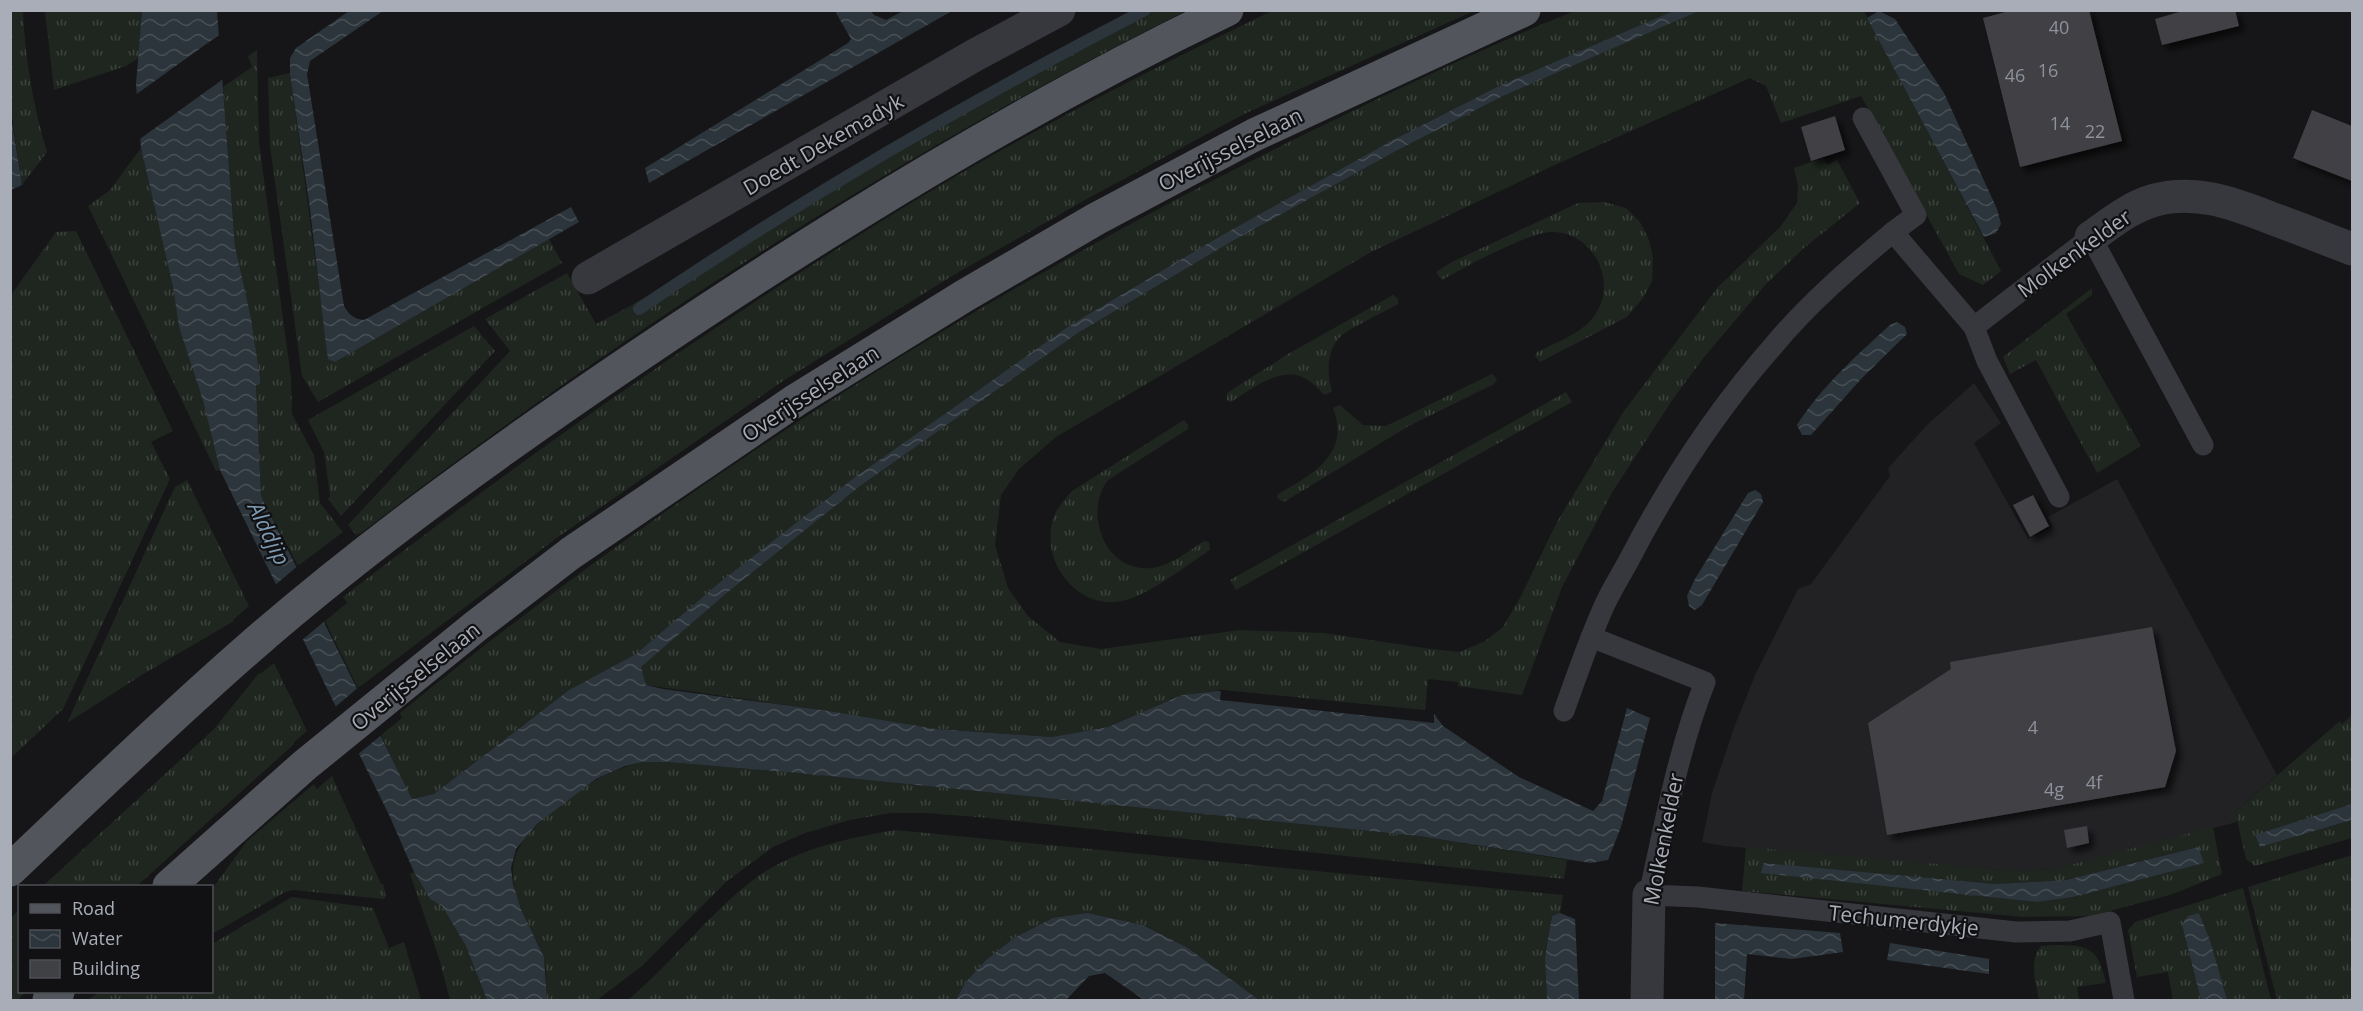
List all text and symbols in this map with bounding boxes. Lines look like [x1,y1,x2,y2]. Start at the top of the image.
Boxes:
house number: 40 [2049,15,2069,39]
house number: 16 [2038,58,2058,82]
house number: 46 [2005,63,2025,87]
street label: Doedt Dekemadyk [738,87,908,201]
street label: Overijsselselaan [1153,101,1307,197]
house number: 14 [2050,111,2070,135]
house number: 22 [2085,119,2105,143]
street label: Molkenkelder [2012,202,2137,304]
street label: Overijsselselaan [736,338,884,448]
water label: Alddjip [241,494,298,570]
street label: Overijsselselaan [345,615,485,737]
house number: 4 [2028,715,2038,739]
street label: Molkenkelder [1636,770,1690,907]
house number: 4f [2086,770,2103,794]
house number: 4g [2044,777,2064,801]
legend [18,885,213,993]
text: Road [72,896,115,920]
street label: Techumerdykje [1828,898,1980,942]
text: Water [72,926,123,950]
text: Building [72,956,140,980]

